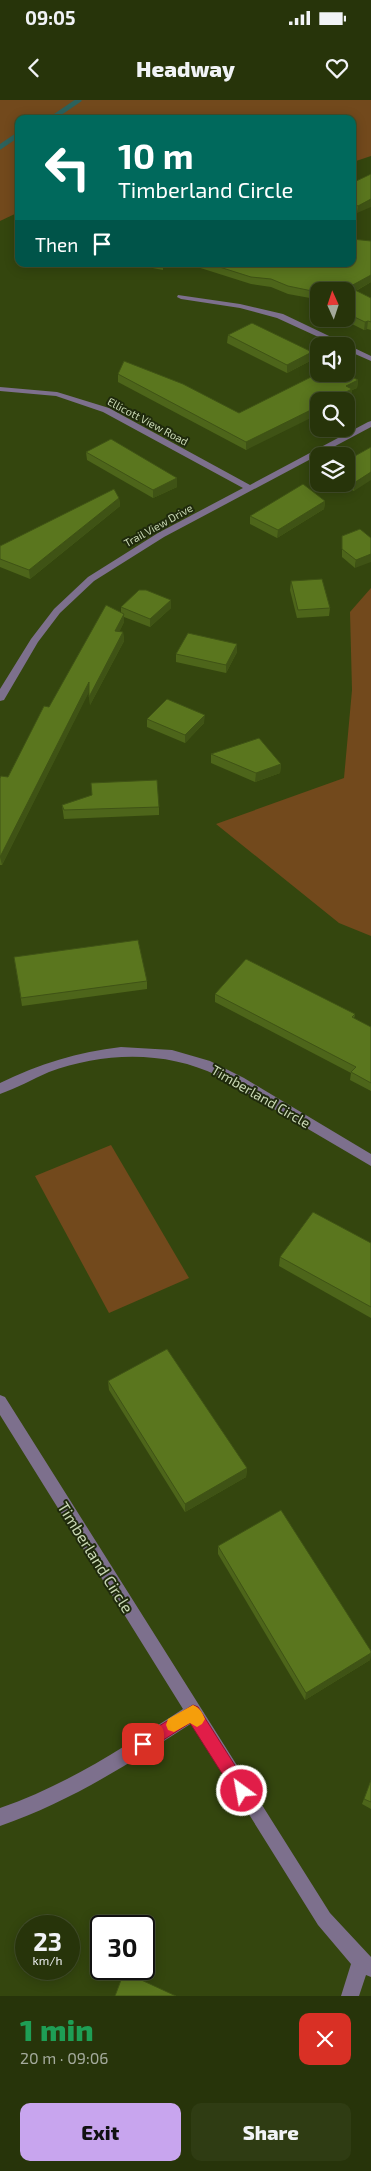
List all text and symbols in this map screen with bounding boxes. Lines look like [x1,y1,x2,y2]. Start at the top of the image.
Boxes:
text: 09:05 [25,6,76,29]
icon: back [20,54,48,82]
icon: heart [323,54,351,82]
text: Headway [136,55,235,81]
text: 10 m [118,134,194,176]
icon: left [35,135,100,200]
text: Timberland Circle [118,176,293,202]
icon: arrive [88,230,116,258]
text: Then [35,233,78,256]
north arrow [310,282,355,328]
map controls [310,282,355,492]
button: sound [310,337,355,382]
button: search [310,392,355,437]
street label: Ellicott View Road [105,394,191,448]
button: layers [310,447,355,492]
street label: Trail View Drive [121,501,195,549]
street label: Timberland Circle [208,1061,314,1131]
street label: Timberland Circle [54,1498,138,1616]
pin [122,1723,164,1765]
icon: arrive [129,1730,157,1758]
position arrow [215,1764,267,1816]
speed limit sign: 30 [90,1915,155,1980]
text: 23 [33,1926,62,1956]
text: km/h [33,1953,62,1967]
text: 1 min [20,2011,94,2047]
button: close [299,2013,351,2065]
text: 20 m · 09:06 [20,2048,109,2067]
button: Exit [20,2103,181,2161]
button: Share [191,2103,351,2161]

